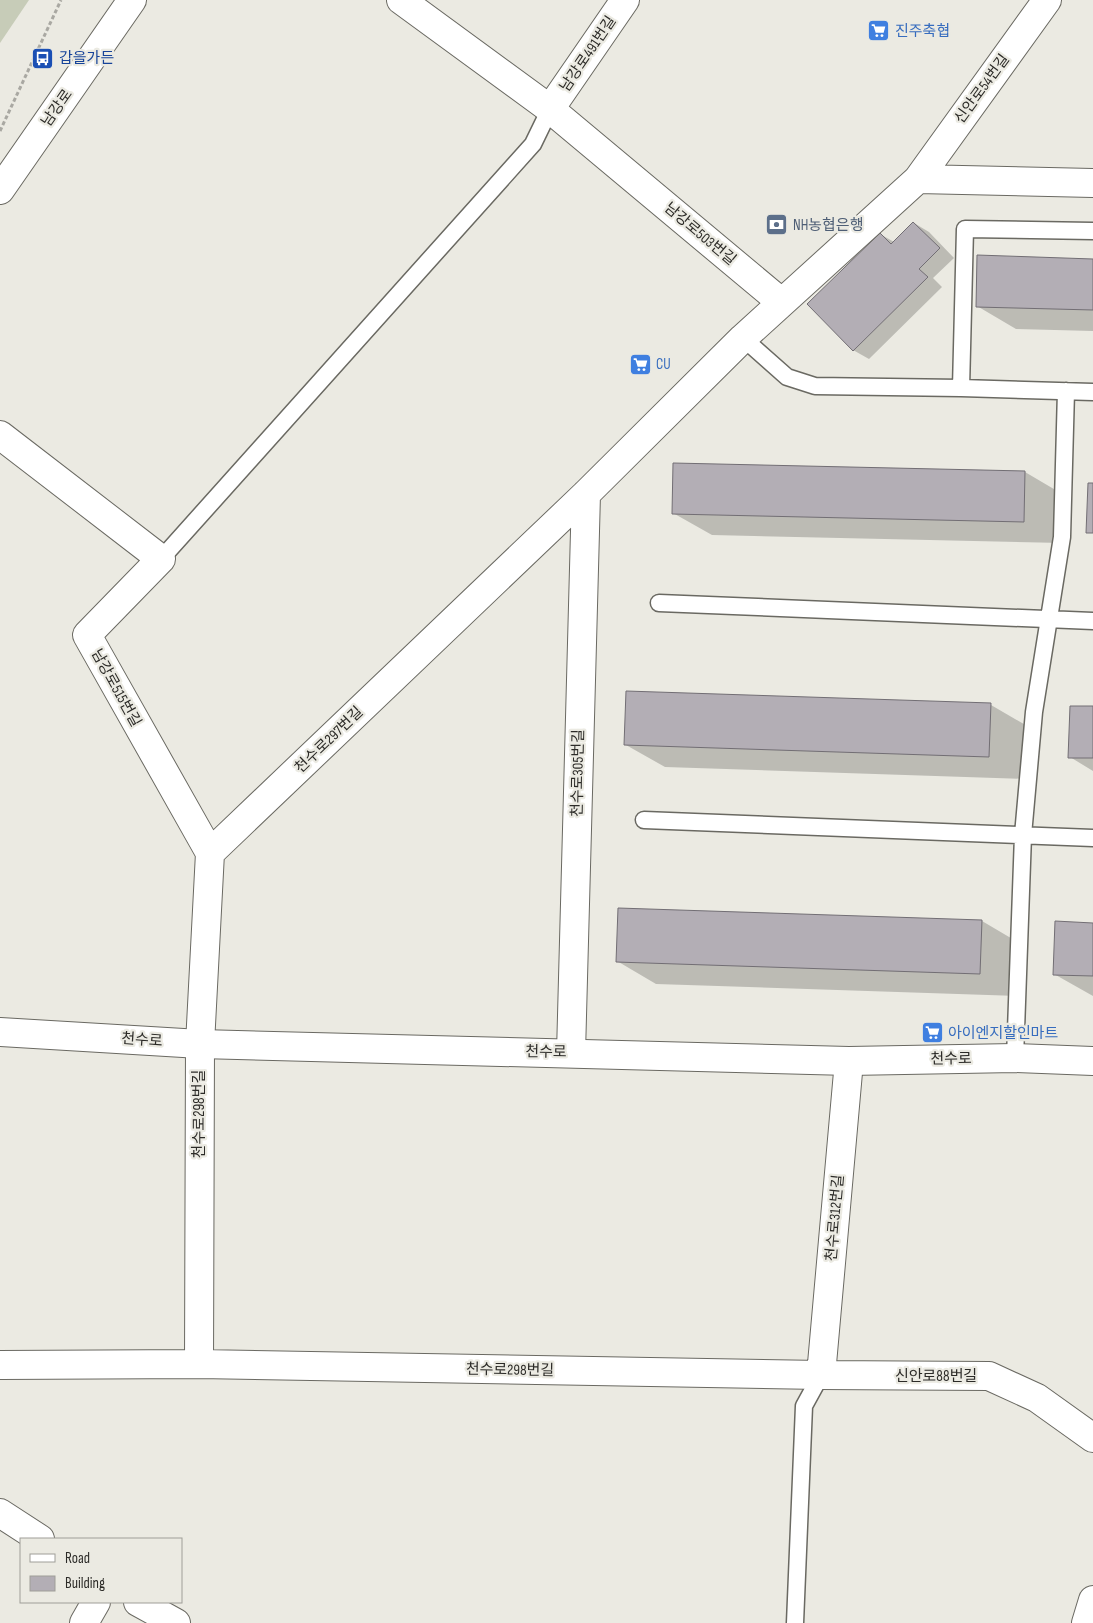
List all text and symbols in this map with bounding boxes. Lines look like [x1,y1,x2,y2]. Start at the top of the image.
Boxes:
street label: 남강로491번길 [556,13,620,95]
supermarket icon: 진주축협 [867,19,891,43]
place label: 진주축협 [895,22,950,41]
bus stop icon: 갑을가든 [31,46,55,70]
place label: 갑을가든 [59,49,114,68]
street label: 신안로54번길 [950,51,1014,127]
street label: 남강로 [37,86,77,130]
street label: 남강로503번길 [660,198,740,270]
bank icon: NH농협은행 [765,213,789,237]
place label: NH농협은행 [793,216,863,235]
supermarket icon: CU [628,352,652,376]
place label: CU [656,355,671,374]
street label: 남강로515번길 [87,646,145,730]
street label: 천수로297번길 [291,703,367,777]
street label: 천수로305번길 [568,729,588,817]
supermarket icon: 아이엔지할인마트 [920,1021,944,1045]
place label: 아이엔지할인마트 [948,1024,1059,1043]
street label: 천수로 [121,1029,163,1051]
street label: 천수로 [525,1042,567,1062]
street label: 천수로 [930,1049,972,1069]
street label: 천수로298번길 [190,1070,209,1158]
street label: 천수로312번길 [822,1174,848,1262]
street label: 천수로298번길 [466,1360,554,1380]
street label: 신안로88번길 [895,1367,977,1386]
legend [20,1538,182,1603]
text: Road [65,1549,90,1568]
text: Building [65,1574,105,1593]

